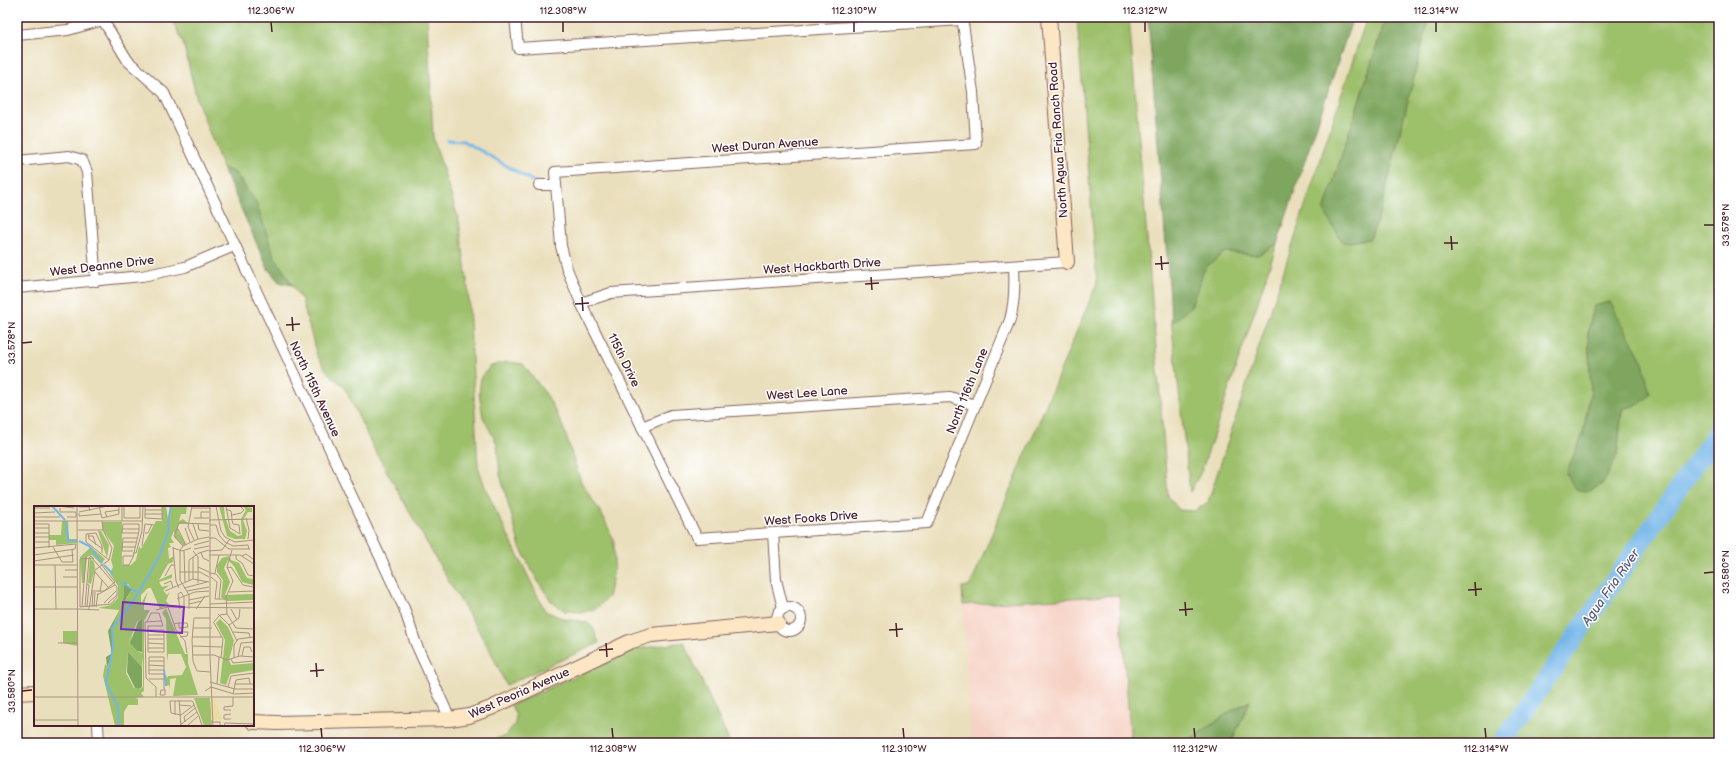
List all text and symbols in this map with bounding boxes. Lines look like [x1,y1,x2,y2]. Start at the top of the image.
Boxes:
text: 112.306°W [247,5,295,17]
text: 112.308°W [539,5,587,17]
text: 112.310°W [831,5,877,17]
text: 112.312°W [1123,5,1167,17]
text: 112.314°W [1413,5,1459,17]
street label: North Agua Fria Ranch Road [1046,61,1071,218]
street label: West Duran Avenue [711,134,819,157]
text: 33.578°N [1720,204,1732,246]
street label: West Deanne Drive [49,253,155,280]
street label: West Hackbarth Drive [763,255,881,278]
text: 33.578°N [6,322,18,364]
street label: 115th Drive [604,331,643,390]
street label: North 115th Avenue [286,339,343,439]
street label: North 116th Lane [943,346,992,436]
street label: West Lee Lane [766,383,848,404]
inset map [34,506,254,726]
street label: West Fooks Drive [764,508,858,529]
water label: Agua Fria River [1578,545,1644,630]
text: 33.580°N [1720,550,1732,594]
street label: West Peoria Avenue [467,665,572,722]
text: 33.580°N [6,669,18,713]
text: 112.306°W [298,743,346,755]
text: 112.308°W [589,743,637,755]
text: 112.310°W [881,743,927,755]
text: 112.312°W [1173,743,1217,755]
text: 112.314°W [1463,743,1509,755]

